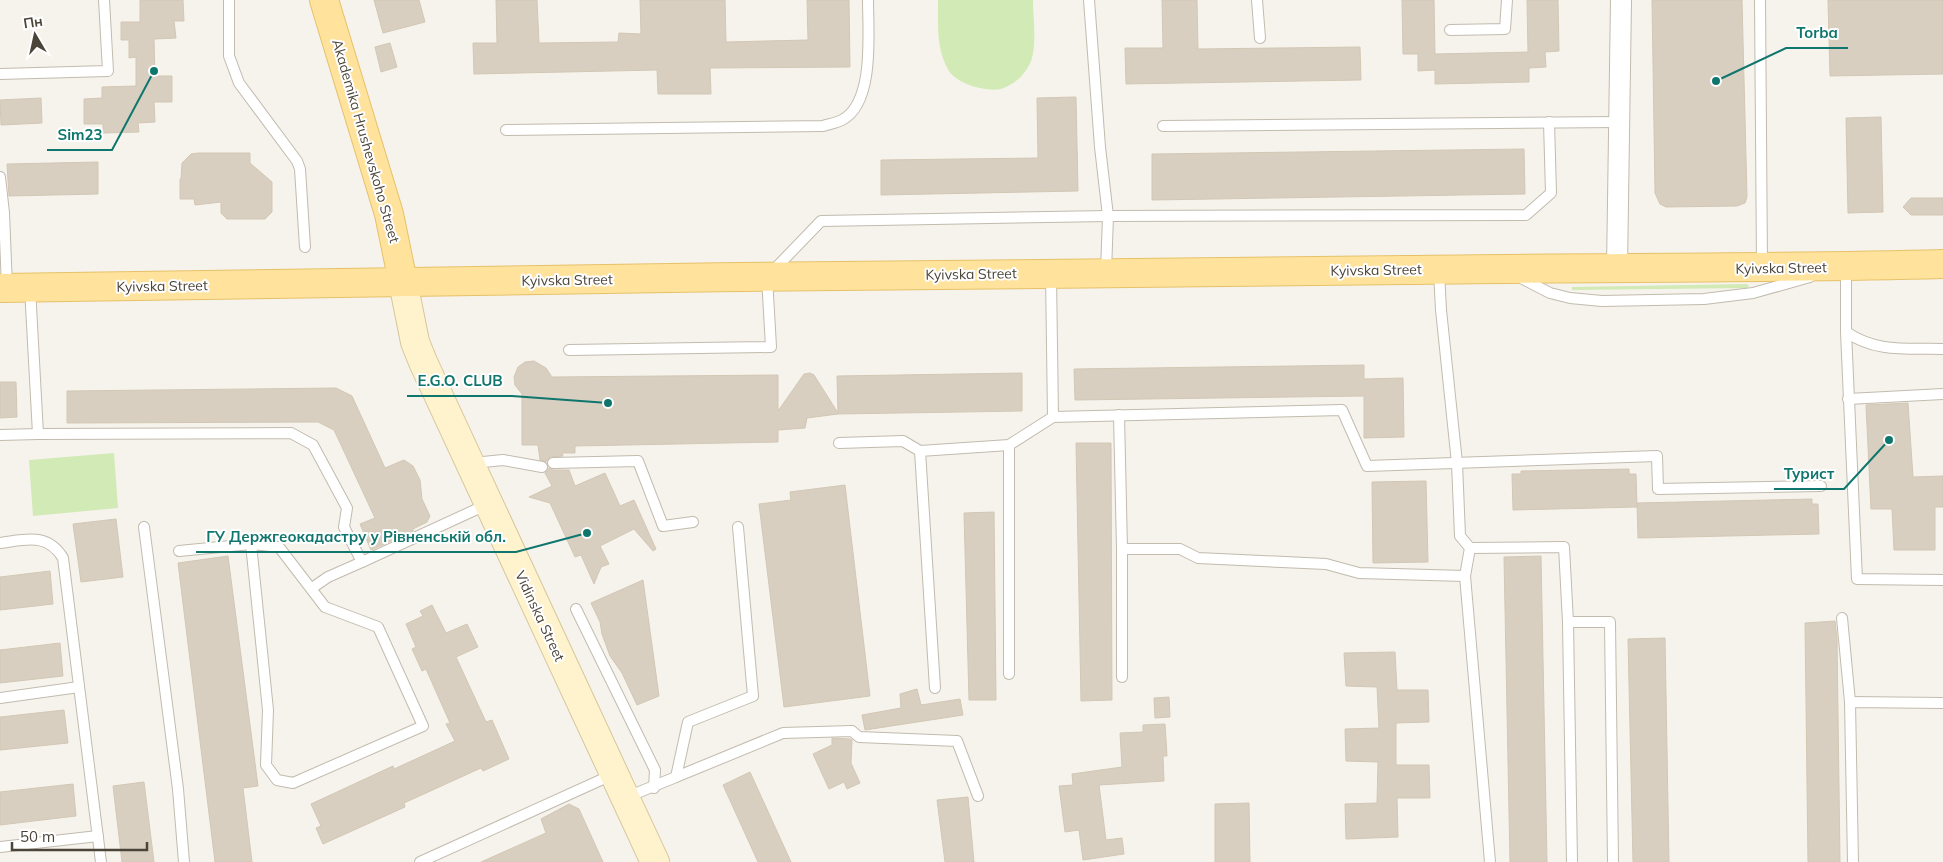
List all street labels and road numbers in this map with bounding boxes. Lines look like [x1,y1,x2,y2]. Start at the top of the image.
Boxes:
street label: Akademika Hrushevskoho Street [328,37,404,245]
street label: Kyivska Street [1735,258,1827,278]
street label: Kyivska Street [1330,260,1422,280]
street label: Kyivska Street [925,264,1017,284]
street label: Kyivska Street [521,270,613,290]
street label: Kyivska Street [116,276,208,296]
street label: Vidinska Street [511,568,569,664]

